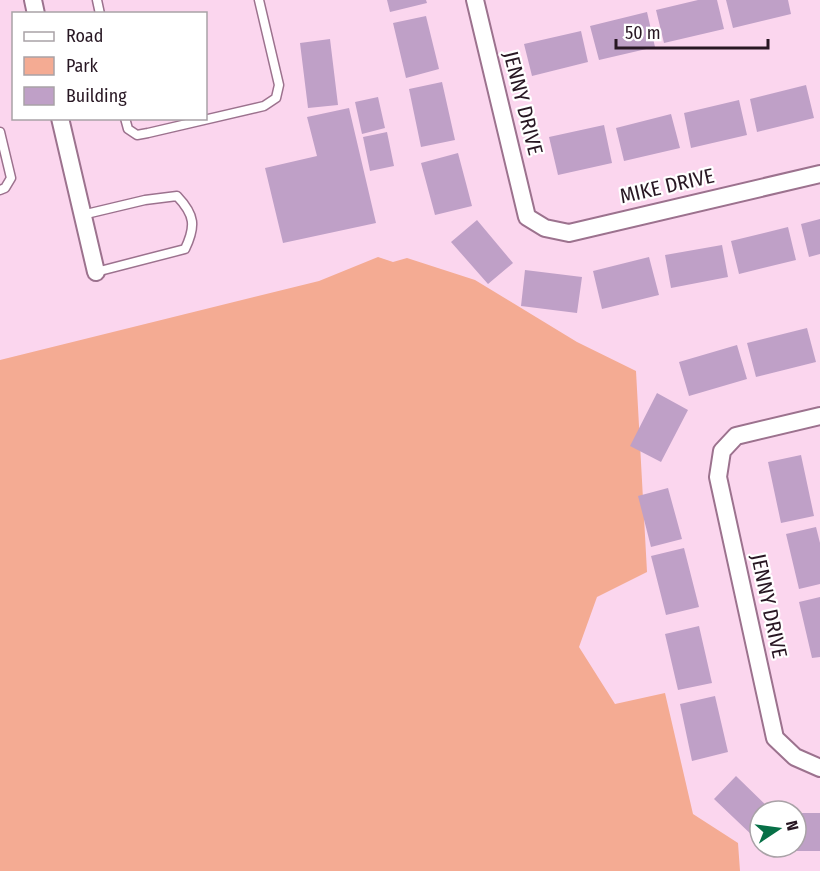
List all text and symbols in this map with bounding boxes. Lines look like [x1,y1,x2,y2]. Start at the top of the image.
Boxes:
legend [12,12,207,120]
scale bar [616,12,768,50]
text: 50 m [625,22,661,44]
text: Road [66,25,103,47]
street label: JENNY DRIVE [498,48,548,158]
text: Park [66,55,99,77]
text: Building [66,85,127,107]
street label: MIKE DRIVE [617,163,717,209]
street label: JENNY DRIVE [745,551,793,661]
north arrow [748,799,808,859]
text: N [782,819,802,833]

